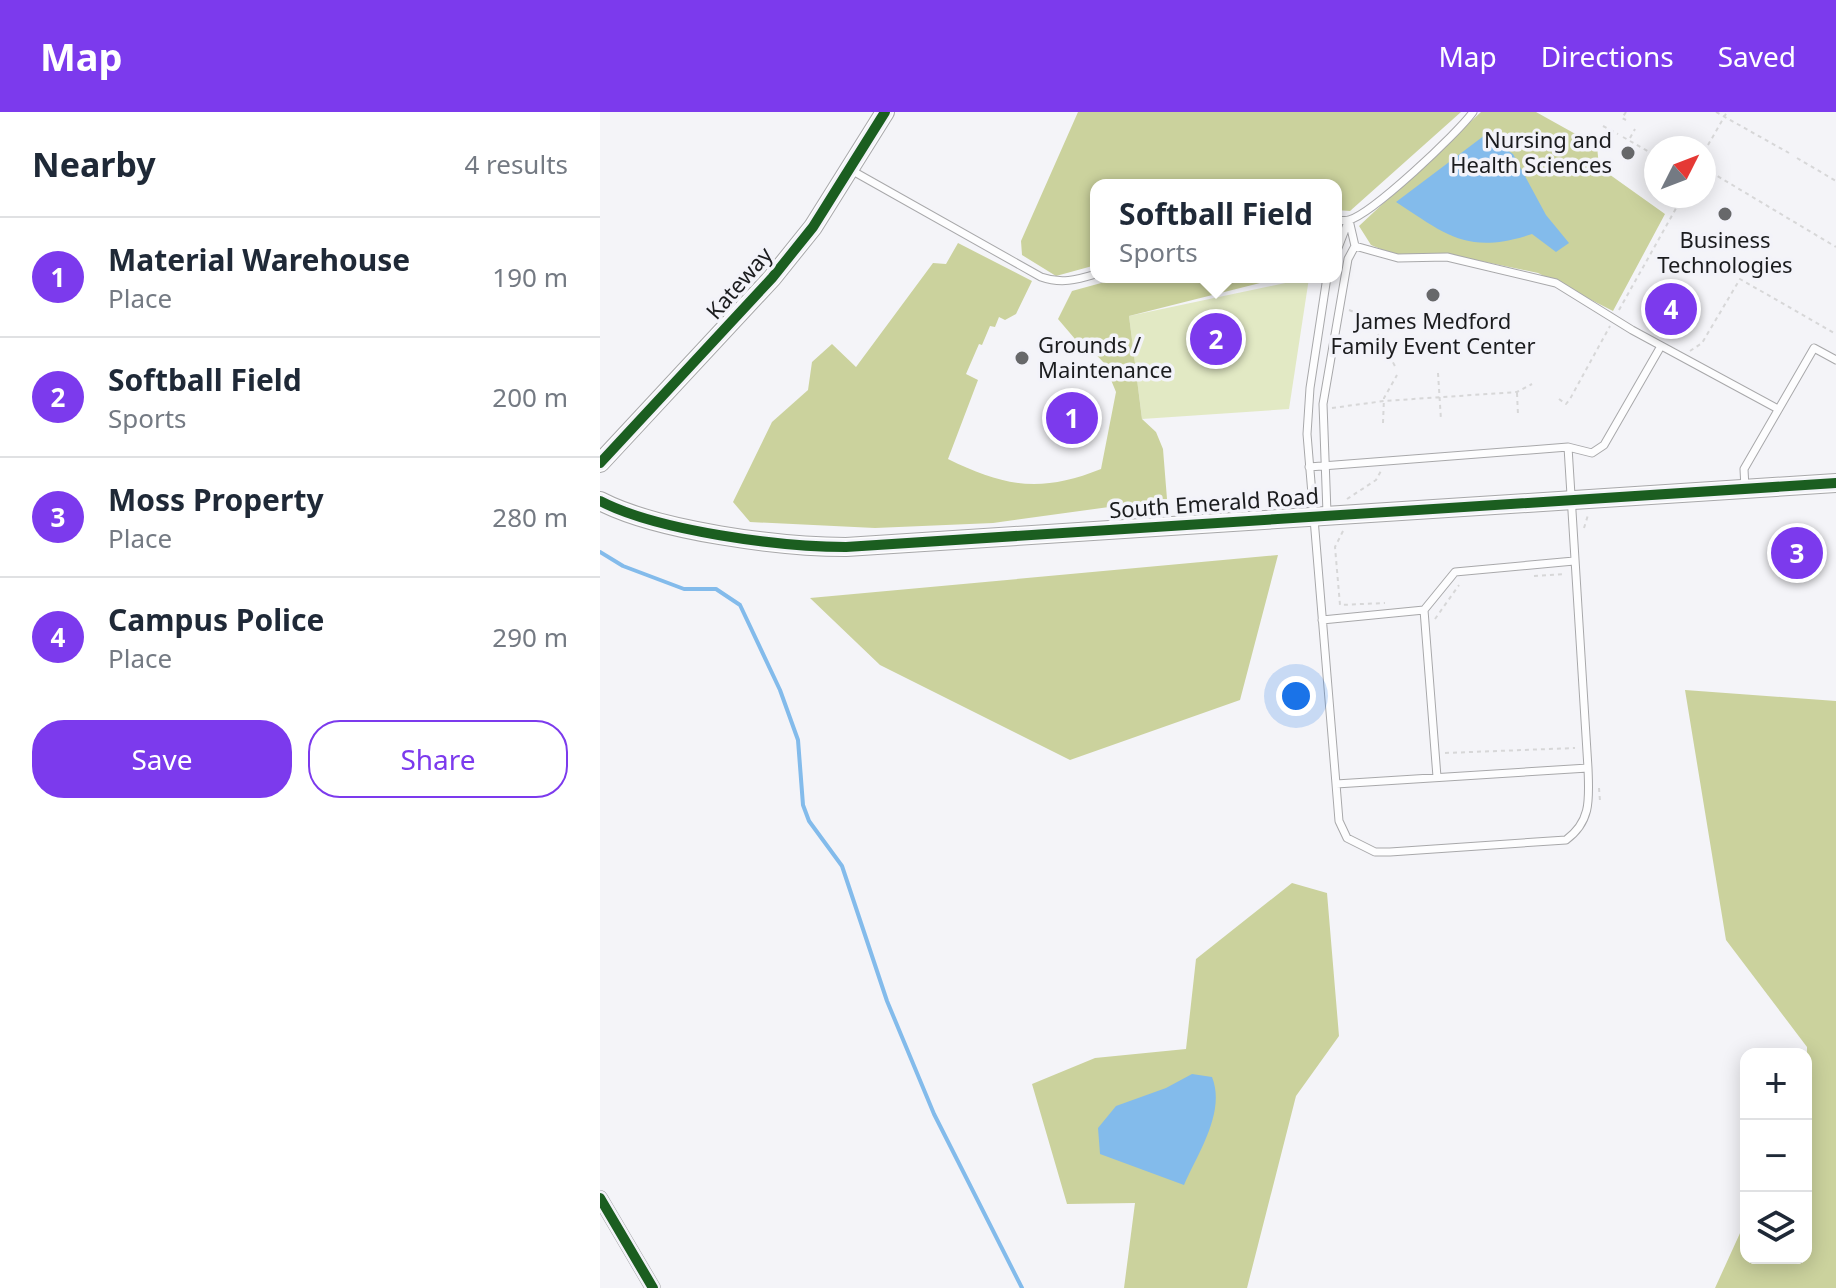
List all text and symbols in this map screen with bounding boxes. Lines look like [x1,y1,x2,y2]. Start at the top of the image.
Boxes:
text: Map [40,30,123,82]
text: Map [1438,37,1497,75]
text: Directions [1541,37,1674,75]
text: Saved [1718,37,1796,75]
place label: Nursing and Health Sciences [1450,124,1612,179]
north arrow [1644,136,1716,208]
text: Nearby [32,141,156,187]
marker: Nursing and Health Sciences [1619,144,1637,162]
text: 4 results [464,146,568,182]
popup [1090,179,1342,283]
text: Softball Field [1119,193,1313,234]
marker: Business Technologies [1716,205,1734,223]
place label: Business Technologies [1657,224,1793,279]
text: Sports [1119,234,1198,270]
text: Material Warehouse [108,239,410,280]
street label: Kateway [698,239,779,325]
text: 1 [51,259,65,295]
text: 190 m [492,259,568,295]
pin: 4 [1645,279,1697,339]
text: Place [108,280,172,316]
marker: James Medford Family Event Center [1424,286,1442,304]
place label: James Medford Family Event Center [1330,305,1536,360]
pin: 2 [1190,309,1242,369]
place label: Grounds / Maintenance [1038,329,1172,384]
marker: Grounds / Maintenance [1013,349,1031,367]
text: Softball Field [108,359,302,400]
text: 2 [51,379,65,415]
text: 200 m [492,379,568,415]
pin: 1 [1046,388,1098,448]
text: Sports [108,400,187,436]
text: Moss Property [108,479,324,520]
street label: South Emerald Road [1108,480,1320,524]
text: 3 [51,499,65,535]
text: 280 m [492,499,568,535]
text: Place [108,520,172,556]
pin: 3 [1771,523,1823,583]
text: Campus Police [108,599,324,640]
text: 4 [51,619,65,655]
text: 290 m [492,619,568,655]
text: Place [108,640,172,676]
your location [1276,676,1316,716]
button: Save [32,720,292,798]
button: Share [308,720,568,798]
map controls [1740,1048,1812,1264]
button: + [1740,1048,1812,1120]
button: − [1740,1120,1812,1192]
button: layers [1740,1192,1812,1264]

